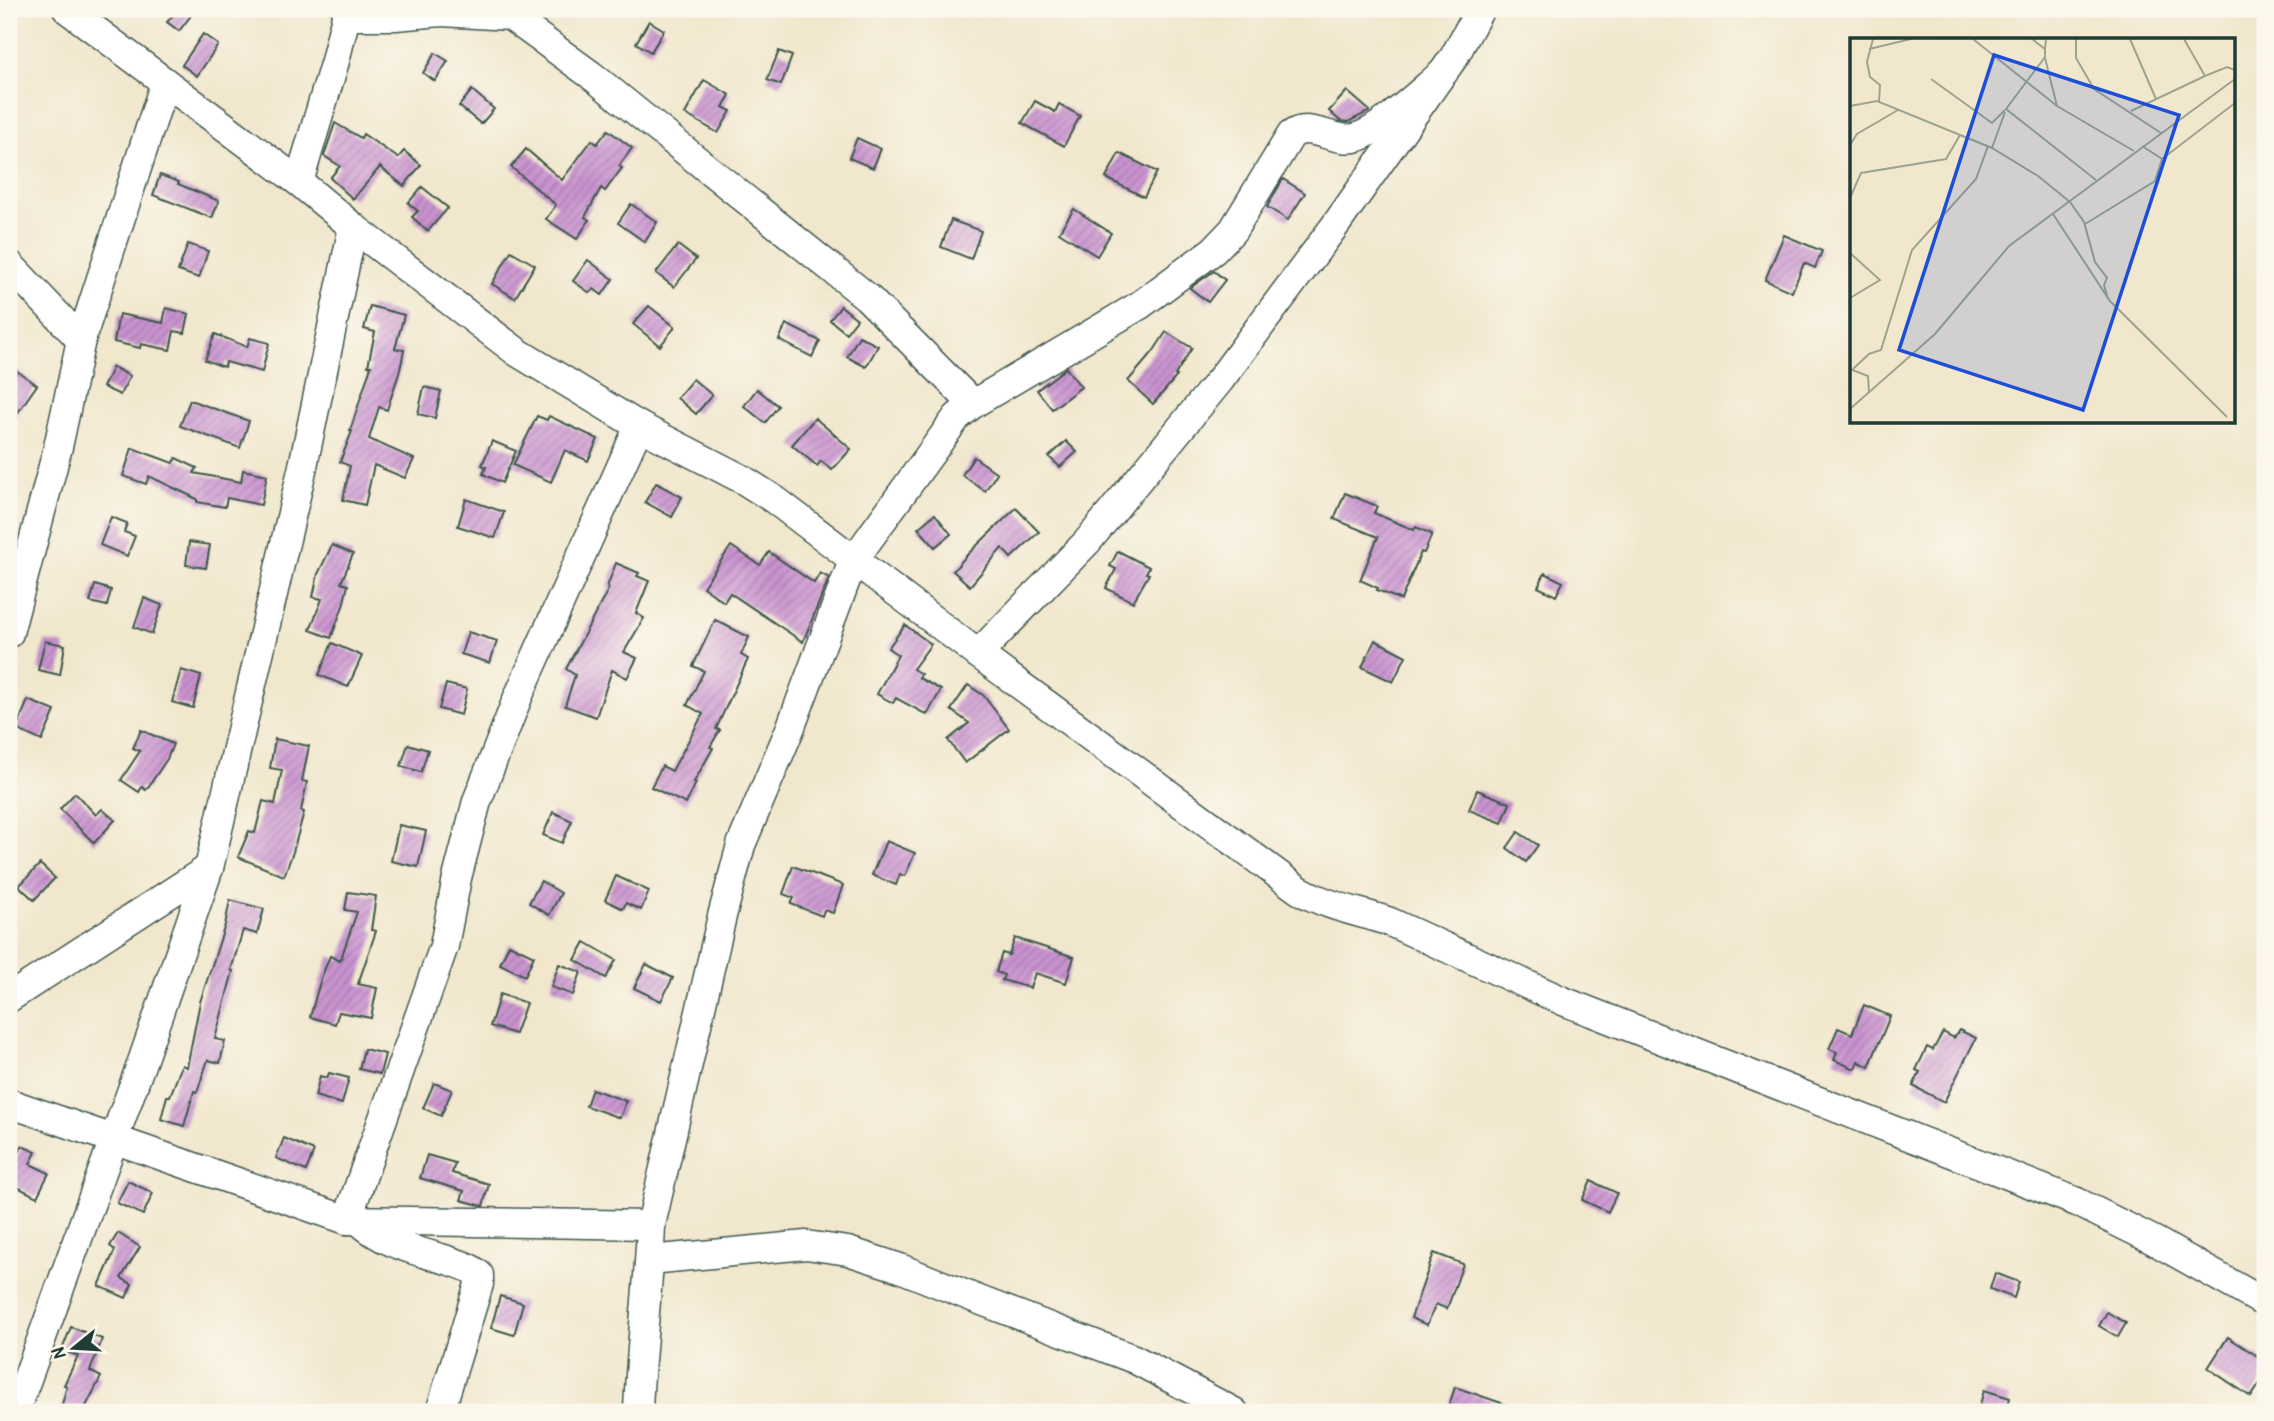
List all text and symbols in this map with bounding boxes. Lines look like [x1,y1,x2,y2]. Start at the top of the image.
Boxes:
inset map [1850,38,2236,424]
north arrow [38,1312,108,1382]
text: N [44,1344,72,1362]

